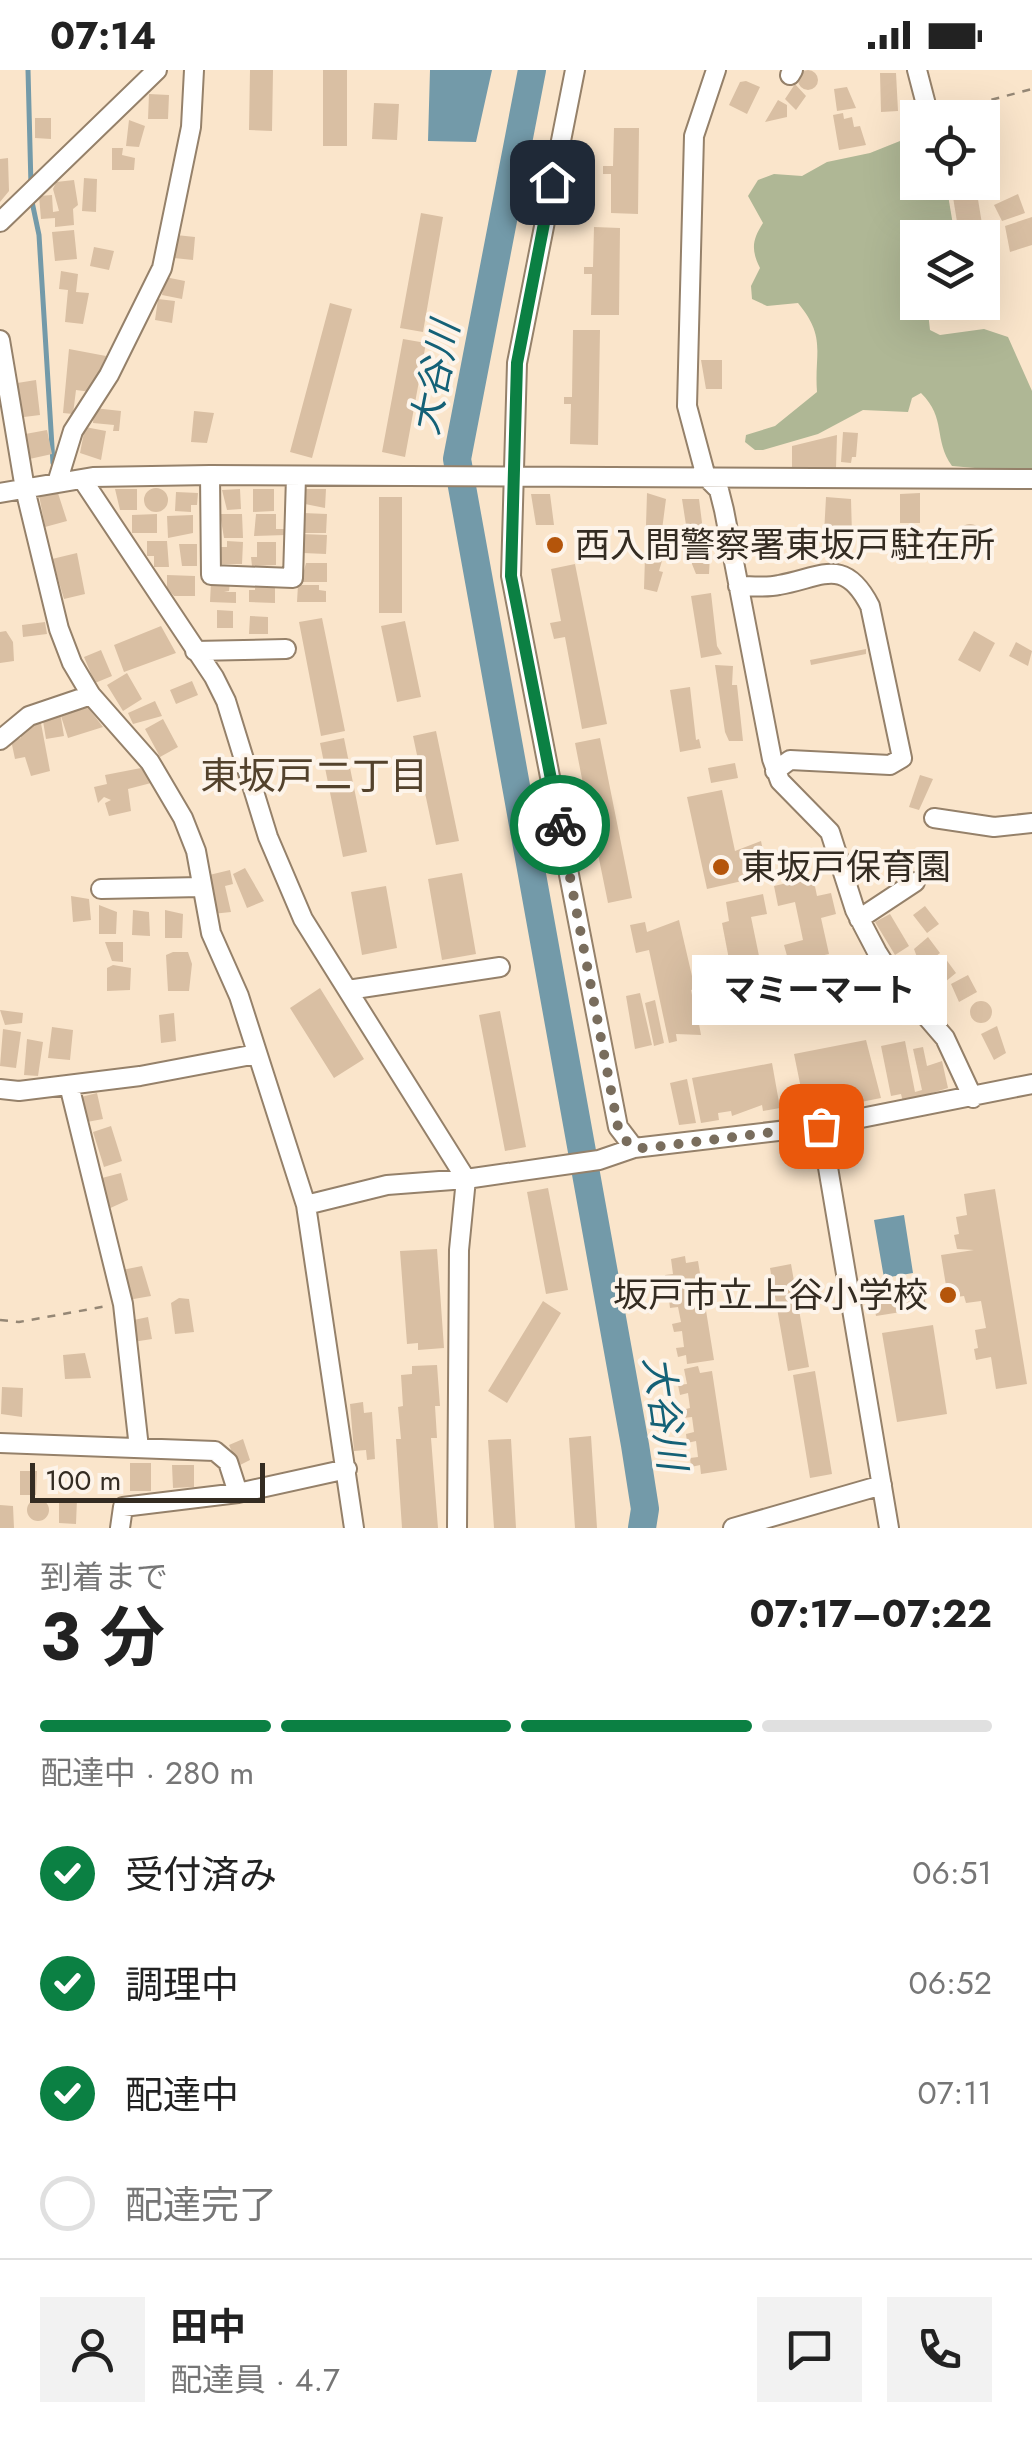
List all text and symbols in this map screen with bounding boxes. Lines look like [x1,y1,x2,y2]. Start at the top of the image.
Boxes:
text: 07:14 [50,8,156,63]
map controls [900,100,1000,320]
button: locate [900,100,1000,200]
pin [510,140,595,225]
icon: home [525,155,580,210]
button: layers [900,220,1000,320]
water label: 大谷川 [397,313,473,439]
place label: 西入間警察署東坂戸駐在所 [575,520,995,570]
marker: 西入間警察署東坂戸駐在所 [544,534,566,556]
district label: 東坂戸二丁目 [200,748,428,803]
courier [510,775,610,875]
icon: bike [533,798,588,853]
place label: 東坂戸保育園 [741,842,951,892]
marker: 東坂戸保育園 [710,856,732,878]
callout: マミーマート [694,956,948,1026]
text: マミーマート [723,967,916,1013]
pin [779,1084,864,1169]
icon: bag [794,1099,849,1154]
place label: 坂戸市立上谷小学校 [613,1270,928,1320]
marker: 坂戸市立上谷小学校 [937,1284,959,1306]
water label: 大谷川 [630,1353,701,1477]
scale bar [30,1458,265,1502]
text: 100 m [45,1460,121,1501]
text: 到着まで [40,1554,168,1600]
text: 07:17–07:22 [749,1586,992,1641]
text: 3 分 [40,1590,165,1684]
text: 配達中 · 280 m [40,1750,254,1796]
icon: check [40,1846,95,1901]
text: 受付済み [125,1847,277,1902]
text: 06:51 [912,1850,992,1896]
icon: check [40,1956,95,2011]
text: 調理中 [125,1957,239,2012]
text: 06:52 [909,1960,992,2006]
icon: check [40,2066,95,2121]
text: 配達中 [125,2067,239,2122]
text: 07:11 [918,2070,992,2116]
text: 配達完了 [125,2177,277,2232]
button: person [40,2297,145,2402]
button: chat [757,2297,862,2402]
button: phone [887,2297,992,2402]
text: 田中 [170,2299,246,2354]
text: 配達員 · 4.7 [170,2357,340,2403]

